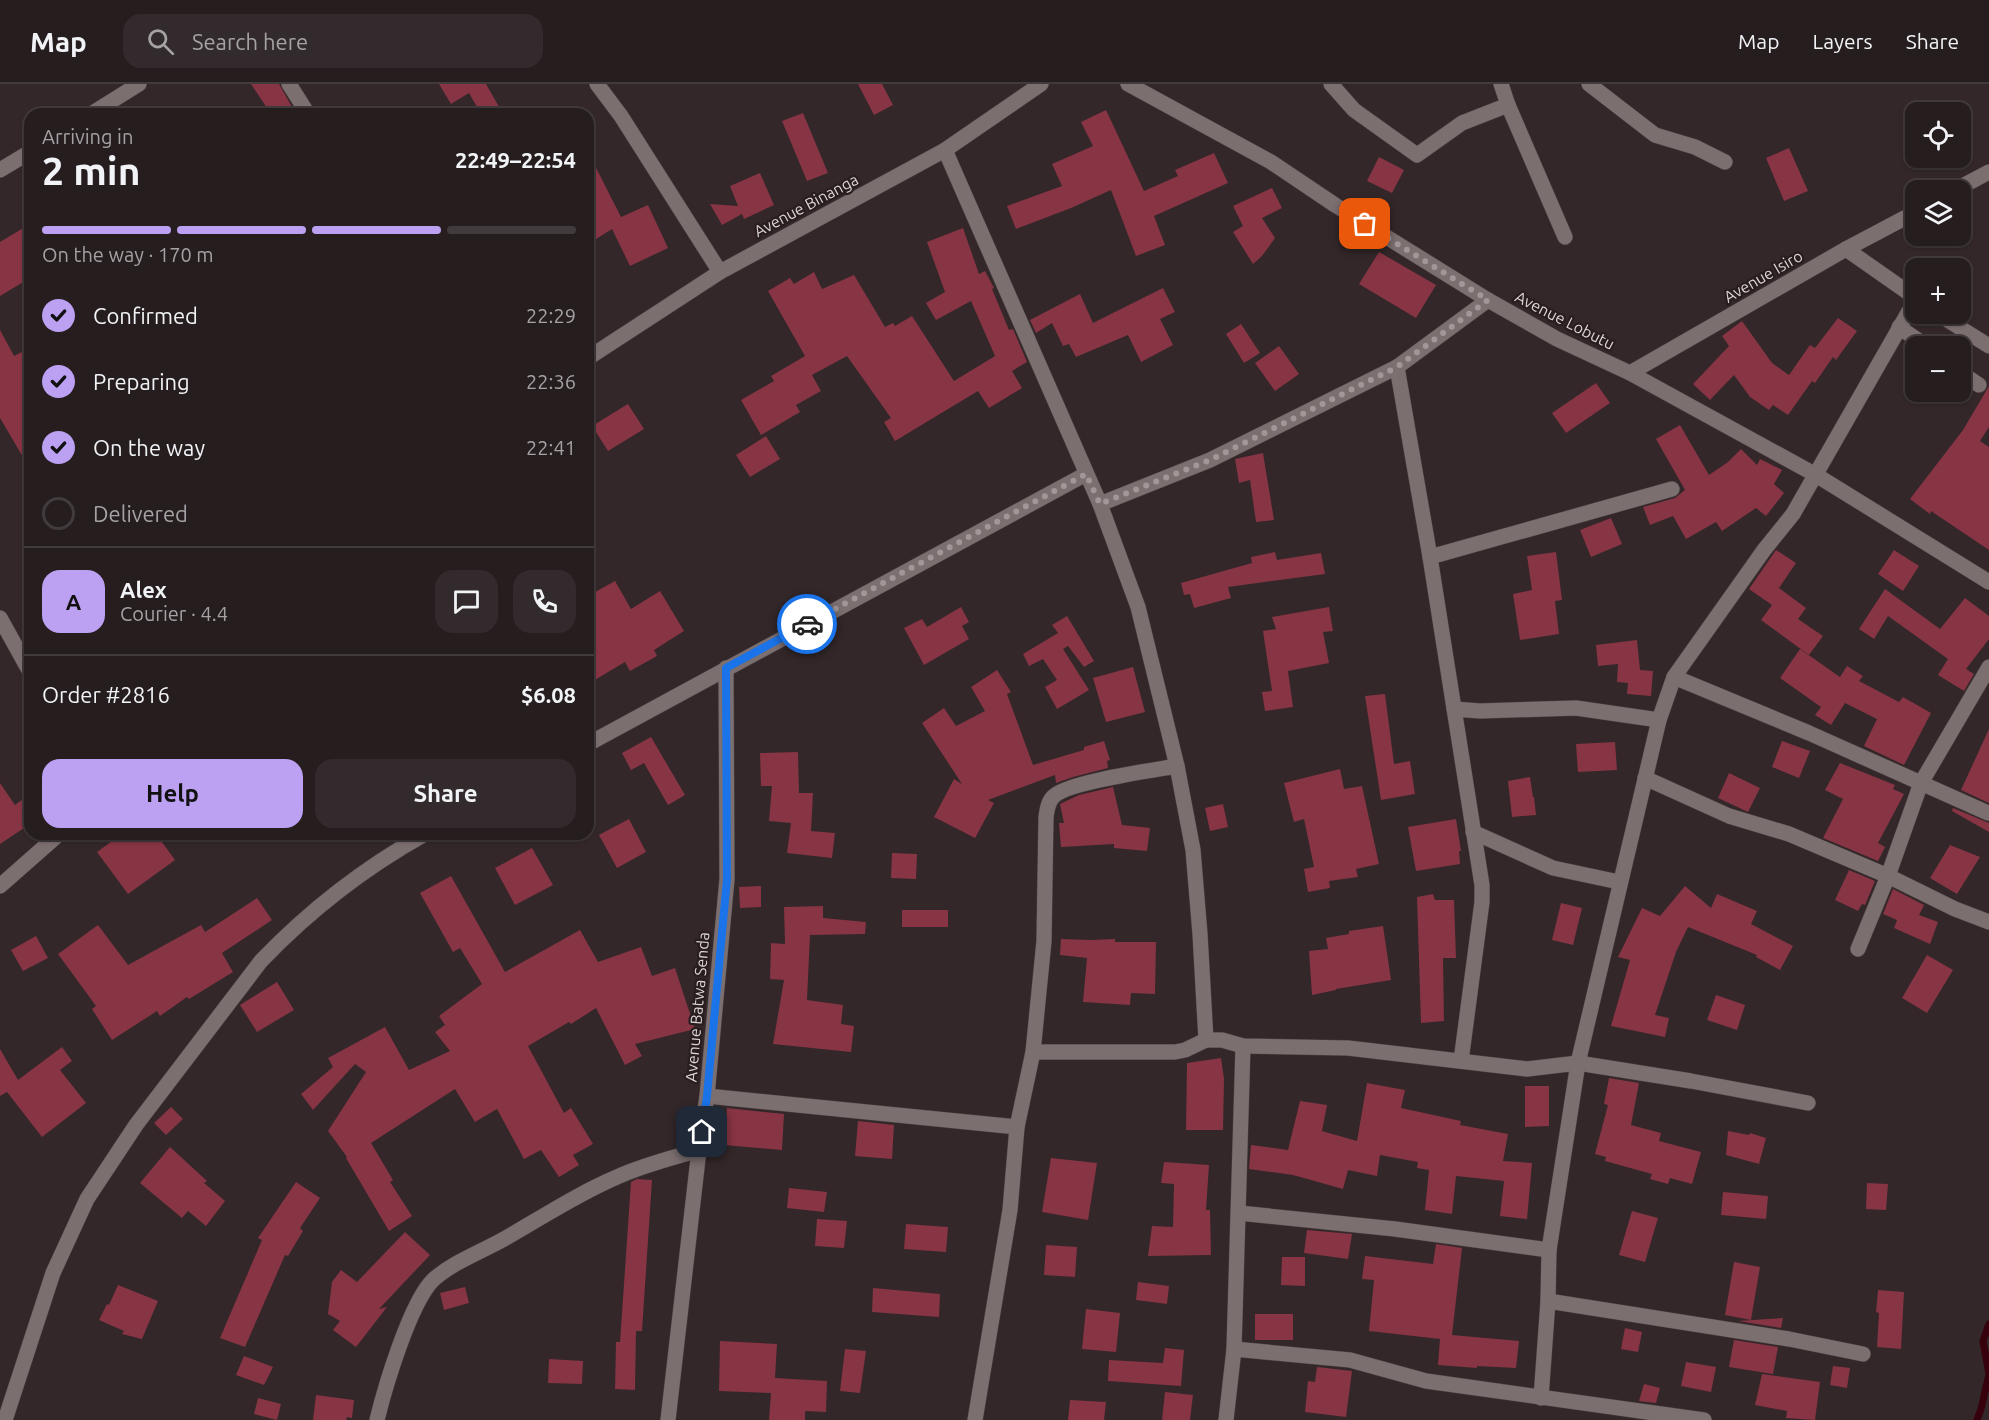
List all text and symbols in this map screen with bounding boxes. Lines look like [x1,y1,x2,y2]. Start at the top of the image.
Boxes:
search box [123,14,543,68]
icon: search [144,25,177,58]
text: Map [30,26,87,57]
text: Search here [192,29,308,54]
text: Map [1738,29,1779,53]
text: Layers [1812,29,1873,53]
text: Share [1906,29,1959,53]
map controls [1905,102,1971,402]
button: locate [1905,102,1971,168]
text: Arriving in [42,125,133,148]
text: 22:49–22:54 [455,147,576,172]
text: 2 min [42,149,141,192]
street label: Avenue Binanga [751,170,861,240]
button: layers [1905,180,1971,246]
pin [1339,198,1390,249]
icon: bag [1348,207,1381,240]
text: On the way · 170 m [42,243,214,266]
street label: Avenue Isiro [1720,246,1806,306]
button: + [1905,258,1971,324]
street label: Avenue Lobutu [1512,287,1618,353]
icon: check [42,299,75,332]
text: Confirmed [93,303,198,328]
text: 22:29 [526,304,576,327]
button: − [1905,336,1971,402]
icon: check [42,365,75,398]
text: Preparing [93,369,190,394]
text: 22:36 [526,370,576,393]
icon: check [42,431,75,464]
text: On the way [93,435,205,460]
text: 22:41 [526,436,576,459]
text: Delivered [93,501,188,526]
button: chat [435,570,498,633]
button: phone [513,570,576,633]
text: Alex [120,577,167,602]
text: A [66,589,81,614]
courier [777,594,837,654]
text: Courier · 4.4 [120,602,228,625]
icon: car [791,608,824,641]
text: Order #2816 [42,682,170,707]
text: $6.08 [521,682,576,707]
button: Help [42,759,303,828]
button: Share [315,759,576,828]
street label: Avenue Batwa Senda [681,931,713,1083]
pin [676,1106,727,1157]
icon: home [685,1115,718,1148]

